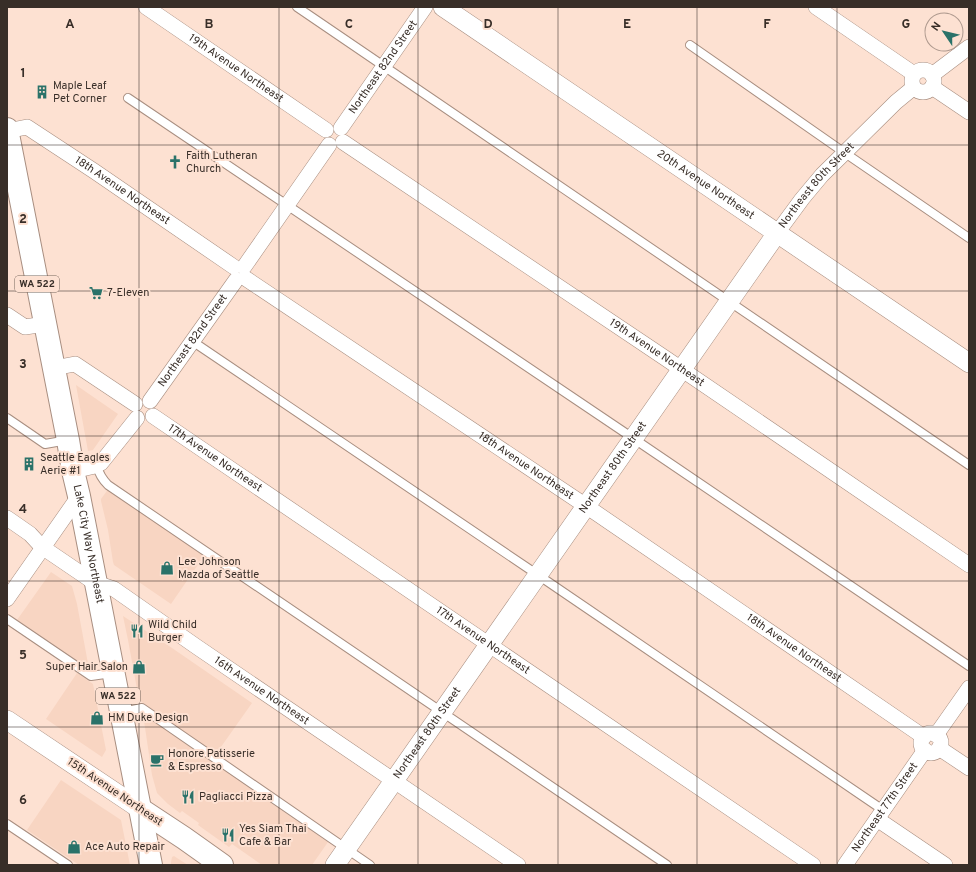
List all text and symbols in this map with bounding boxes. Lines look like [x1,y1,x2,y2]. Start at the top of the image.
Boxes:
north arrow [924,12,964,52]
text: A [65,17,75,33]
text: B [205,17,214,33]
text: C [345,17,353,33]
text: D [483,17,493,33]
text: E [623,17,631,33]
text: F [763,17,771,33]
text: G [902,17,911,33]
street label: Northeast 82nd Street [346,18,421,117]
text: N [929,20,945,34]
street label: 19th Avenue Northeast [186,31,286,106]
text: 1 [20,66,26,82]
place label: Maple Leaf Pet Corner [53,79,107,106]
building icon: Maple Leaf Pet Corner [34,84,50,100]
street label: Northeast 80th Street [776,140,858,231]
street label: 20th Avenue Northeast [654,147,757,223]
place label: Faith Lutheran Church [186,149,257,176]
street label: 18th Avenue Northeast [72,153,173,228]
church icon: Faith Lutheran Church [167,154,183,170]
text: 2 [19,212,27,228]
road number: WA 522 [15,276,59,292]
supermarket icon: 7-Eleven [88,285,104,301]
place label: 7-Eleven [107,286,149,300]
street label: Northeast 82nd Street [155,291,231,390]
street label: 19th Avenue Northeast [607,316,707,390]
text: 3 [19,357,27,373]
street label: Northeast 80th Street [576,419,650,516]
street label: 17th Avenue Northeast [165,421,265,495]
street label: 18th Avenue Northeast [476,429,576,503]
place label: Seattle Eagles Aerie #1 [40,451,110,478]
building icon: Seattle Eagles Aerie #1 [21,456,37,472]
street label: Lake City Way Northeast [70,483,107,605]
text: 4 [19,502,27,518]
place label: Lee Johnson Mazda of Seattle [178,555,259,582]
shop icon: Lee Johnson Mazda of Seattle [159,560,175,576]
street label: 17th Avenue Northeast [433,603,533,677]
street label: 18th Avenue Northeast [744,611,844,685]
place label: Wild Child Burger [148,618,197,645]
restaurant icon: Wild Child Burger [129,623,145,639]
text: 5 [19,648,27,664]
street label: 16th Avenue Northeast [211,654,312,728]
shop icon: Super Hair Salon [131,659,147,675]
place label: Super Hair Salon [46,660,128,674]
street label: Northeast 80th Street [390,684,464,782]
road number: WA 522 [96,688,140,704]
shop icon: HM Duke Design [89,710,105,726]
place label: HM Duke Design [108,711,188,725]
place label: Honore Patisserie & Espresso [168,747,255,774]
cafe icon: Honore Patisserie & Espresso [149,752,165,768]
street label: 15th Avenue Northeast [65,755,165,829]
street label: Northeast 77th Street [849,760,921,855]
restaurant icon: Pagliacci Pizza [180,789,196,805]
place label: Pagliacci Pizza [199,790,273,804]
text: 6 [19,793,27,809]
place label: Yes Siam Thai Cafe & Bar [239,822,307,849]
restaurant icon: Yes Siam Thai Cafe & Bar [220,827,236,843]
shop icon: Ace Auto Repair [66,839,82,855]
place label: Ace Auto Repair [85,840,165,854]

